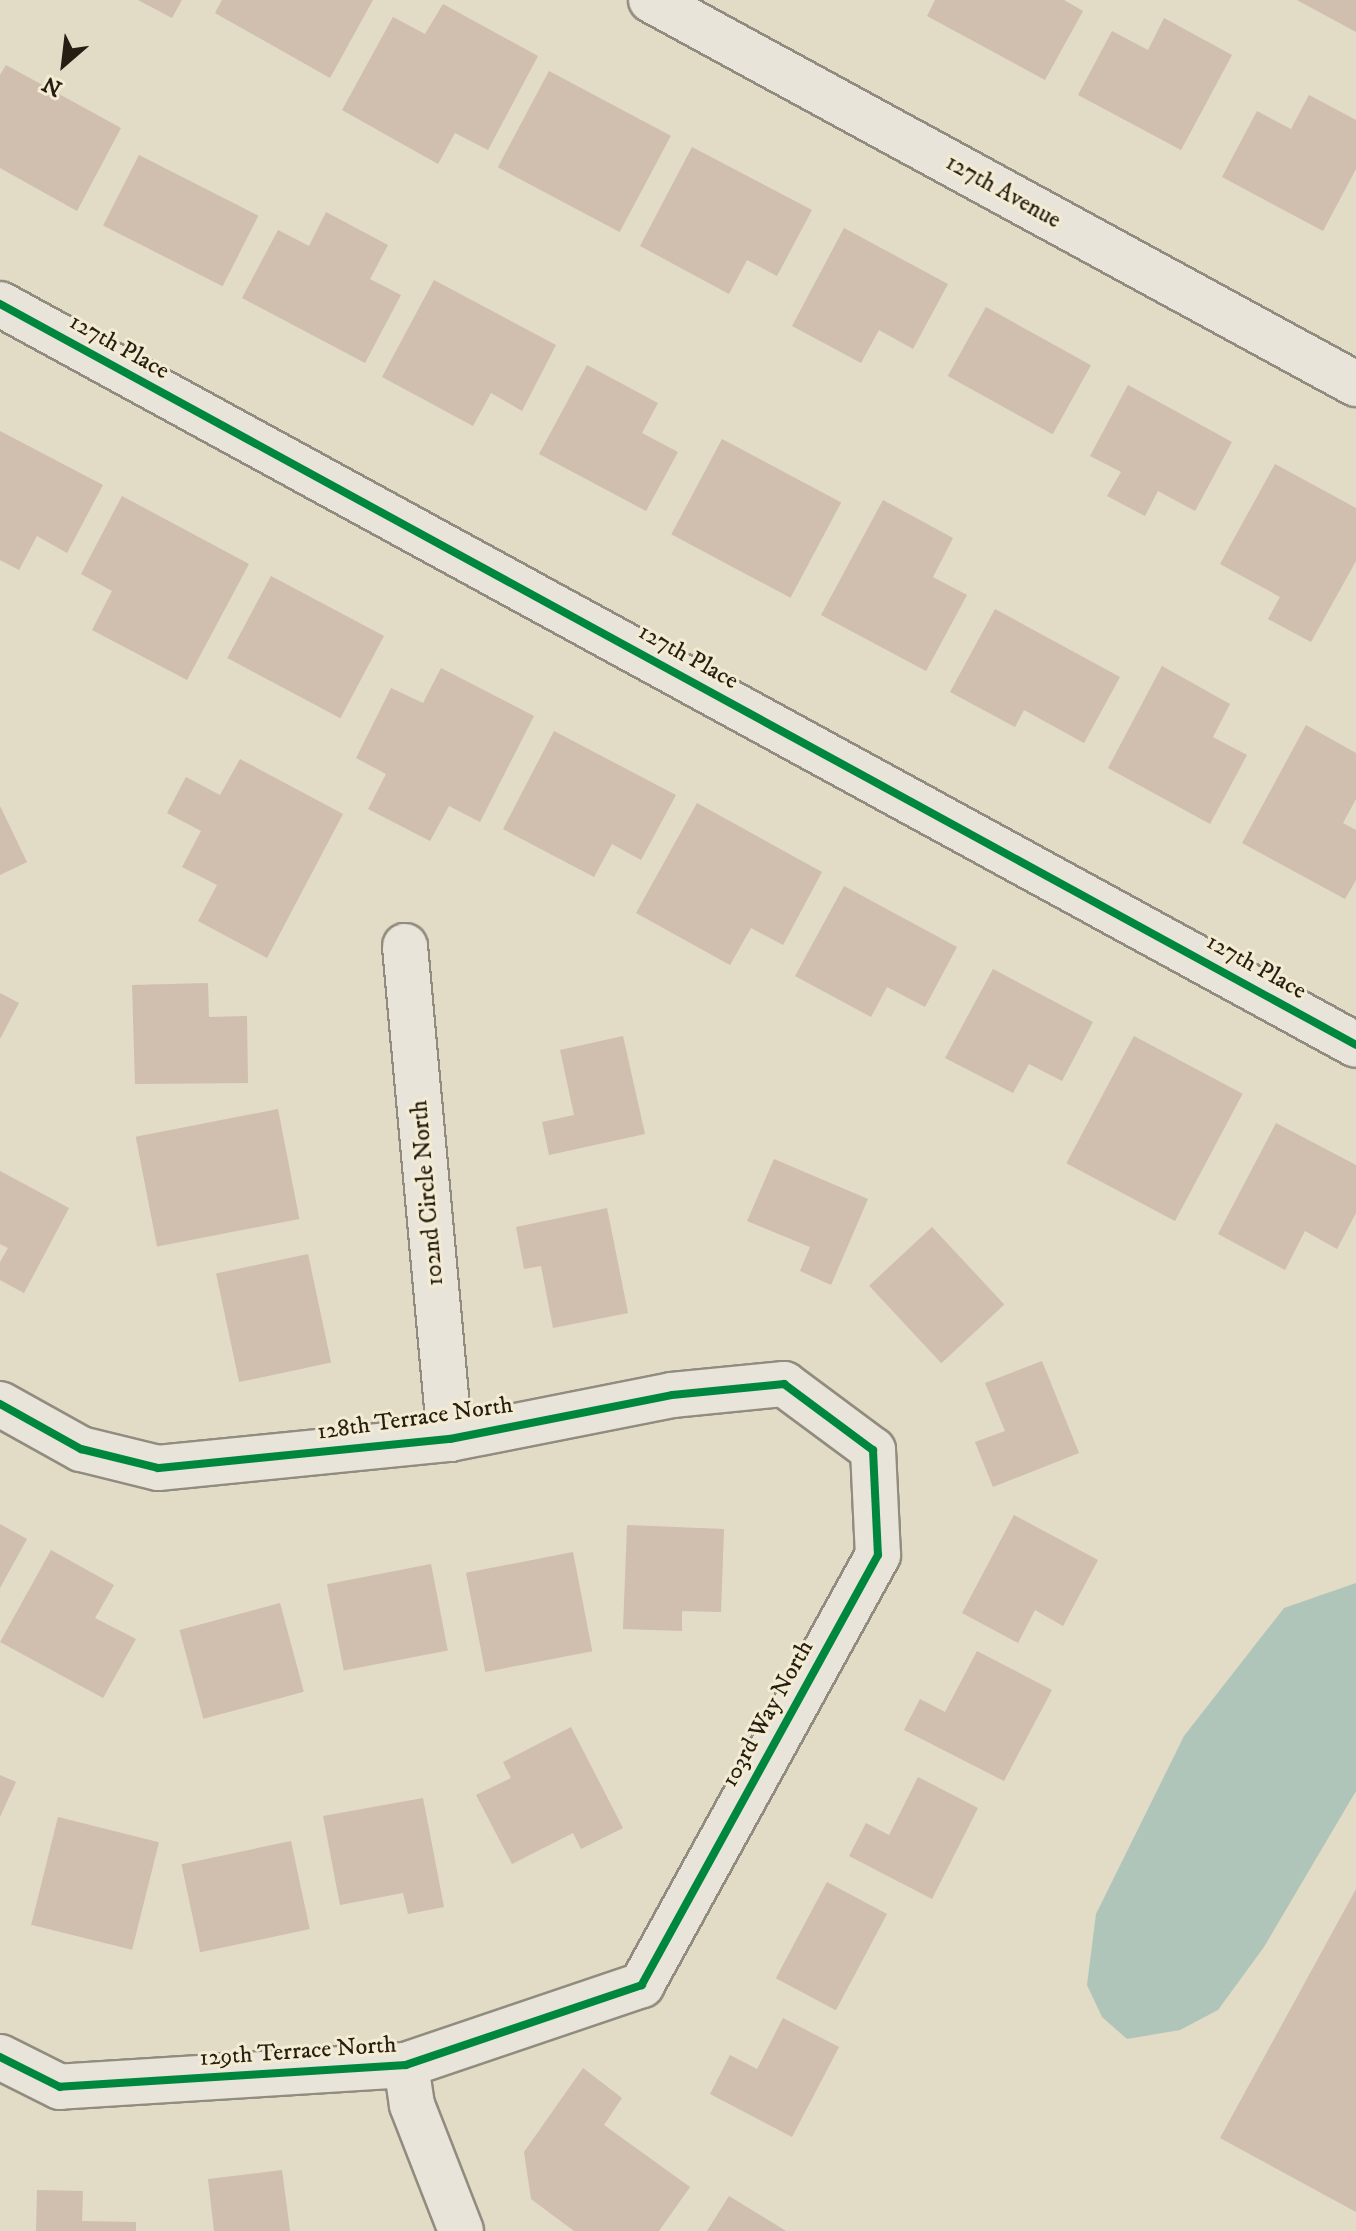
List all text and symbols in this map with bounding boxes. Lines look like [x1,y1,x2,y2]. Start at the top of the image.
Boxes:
north arrow [24,24,104,104]
text: N [38,69,67,102]
street label: 127th Avenue [940,149,1066,235]
street label: 127th Place [64,308,174,386]
street label: 127th Place [633,618,743,696]
street label: 127th Place [1201,928,1311,1006]
street label: 102nd Circle North [406,1099,450,1287]
street label: 128th Terrace North [315,1391,515,1447]
street label: 103rd Way North [716,1635,820,1793]
street label: 129th Terrace North [199,2031,397,2073]

